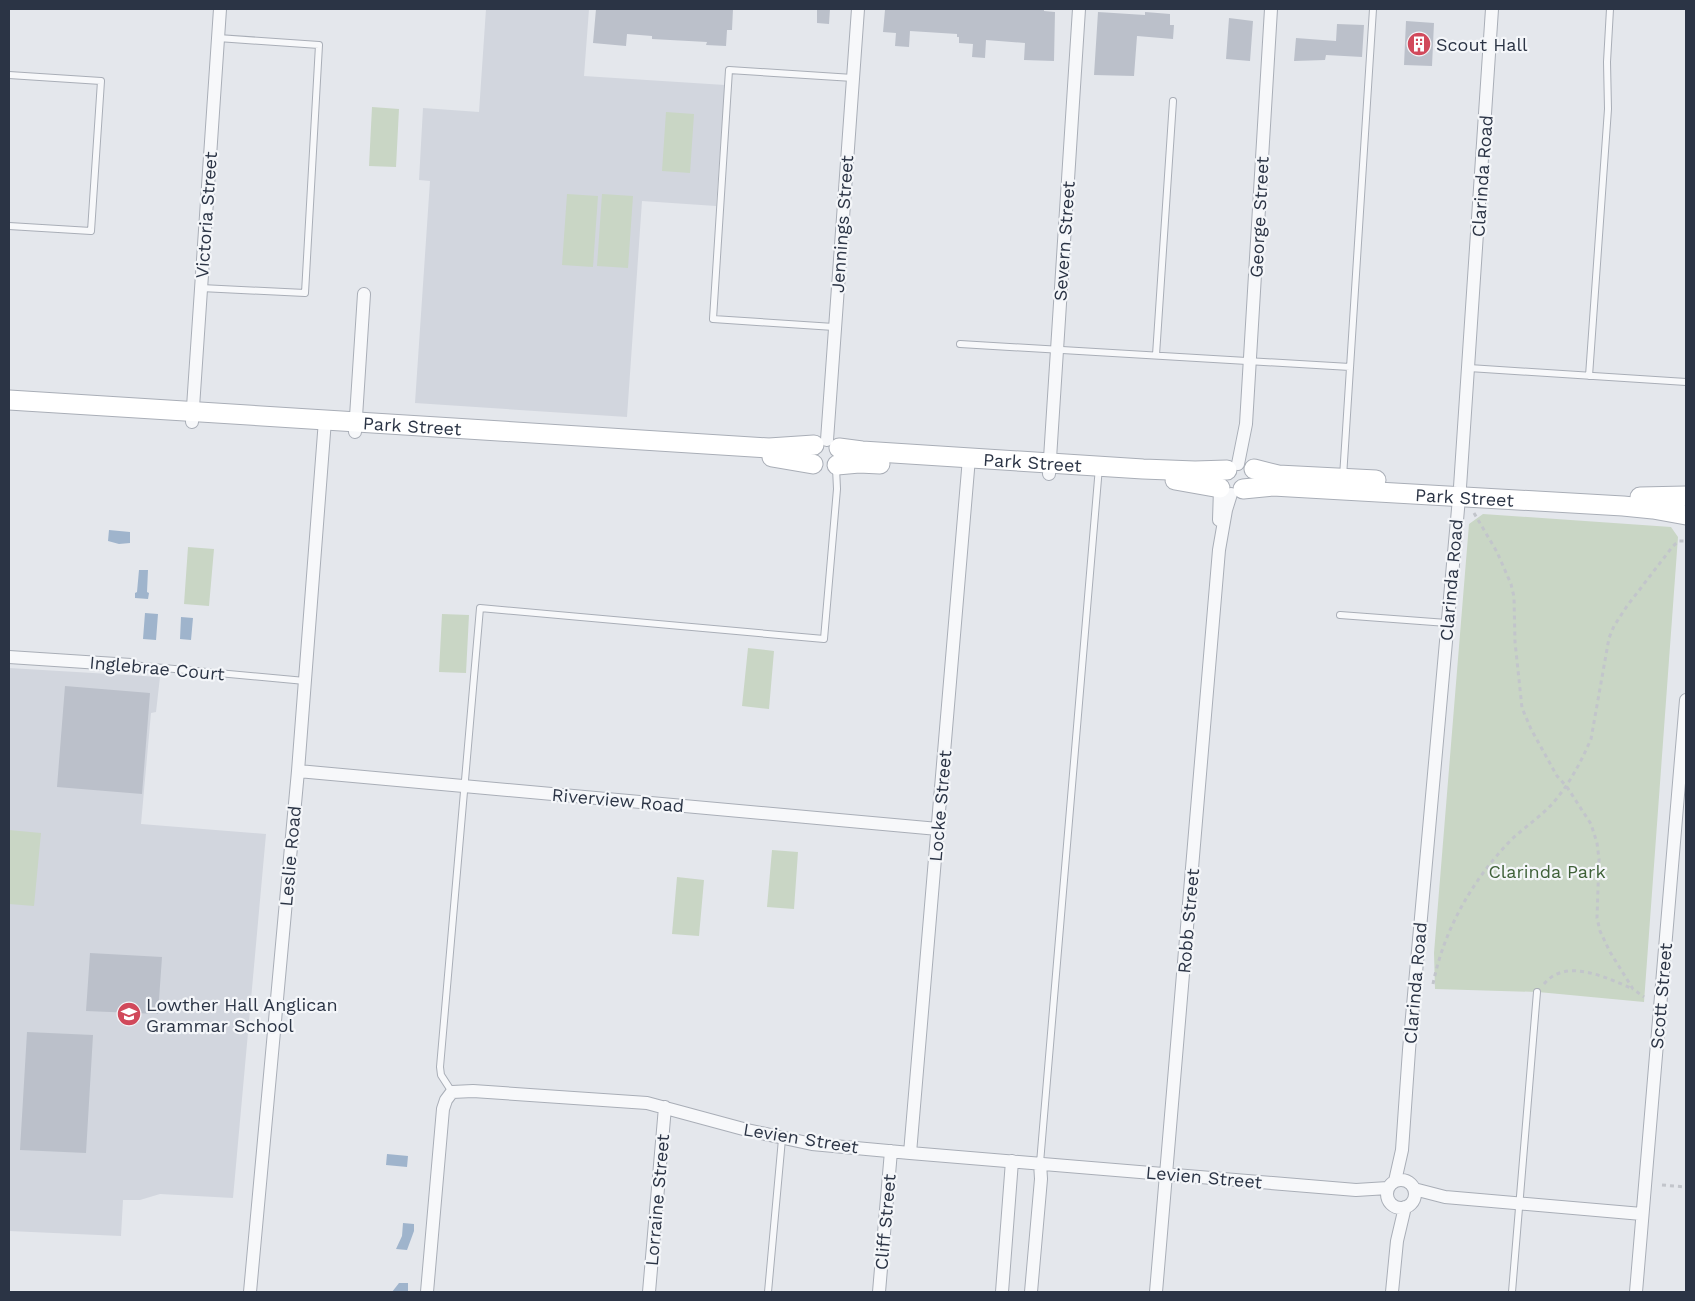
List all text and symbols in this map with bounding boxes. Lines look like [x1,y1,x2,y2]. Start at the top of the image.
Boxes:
building icon: Scout Hall [1406,31,1432,57]
place label: Scout Hall [1436,34,1528,55]
street label: Clarinda Road [1467,114,1497,238]
street label: Victoria Street [191,150,221,279]
street label: Jennings Street [827,154,857,294]
street label: George Street [1245,155,1273,278]
street label: Severn Street [1049,180,1079,302]
street label: Park Street [362,412,463,439]
street label: Park Street [983,448,1083,476]
street label: Park Street [1415,484,1515,510]
street label: Clarinda Road [1435,518,1467,642]
street label: Inglebrae Court [89,652,226,684]
street label: Locke Street [925,749,955,863]
street label: Riverview Road [551,784,685,816]
street label: Leslie Road [275,805,305,907]
park label: Clarinda Park [1488,861,1606,882]
street label: Robb Street [1173,867,1203,974]
street label: Clarinda Road [1399,921,1431,1045]
street label: Scott Street [1646,942,1676,1050]
place label: Lowther Hall Anglican Grammar School [146,994,338,1036]
school or university icon: Lowther Hall Anglican Grammar School [116,1001,142,1027]
street label: Levien Street [742,1119,861,1158]
street label: Lorraine Street [641,1133,673,1267]
street label: Levien Street [1145,1161,1263,1193]
street label: Cliff Street [870,1173,900,1271]

